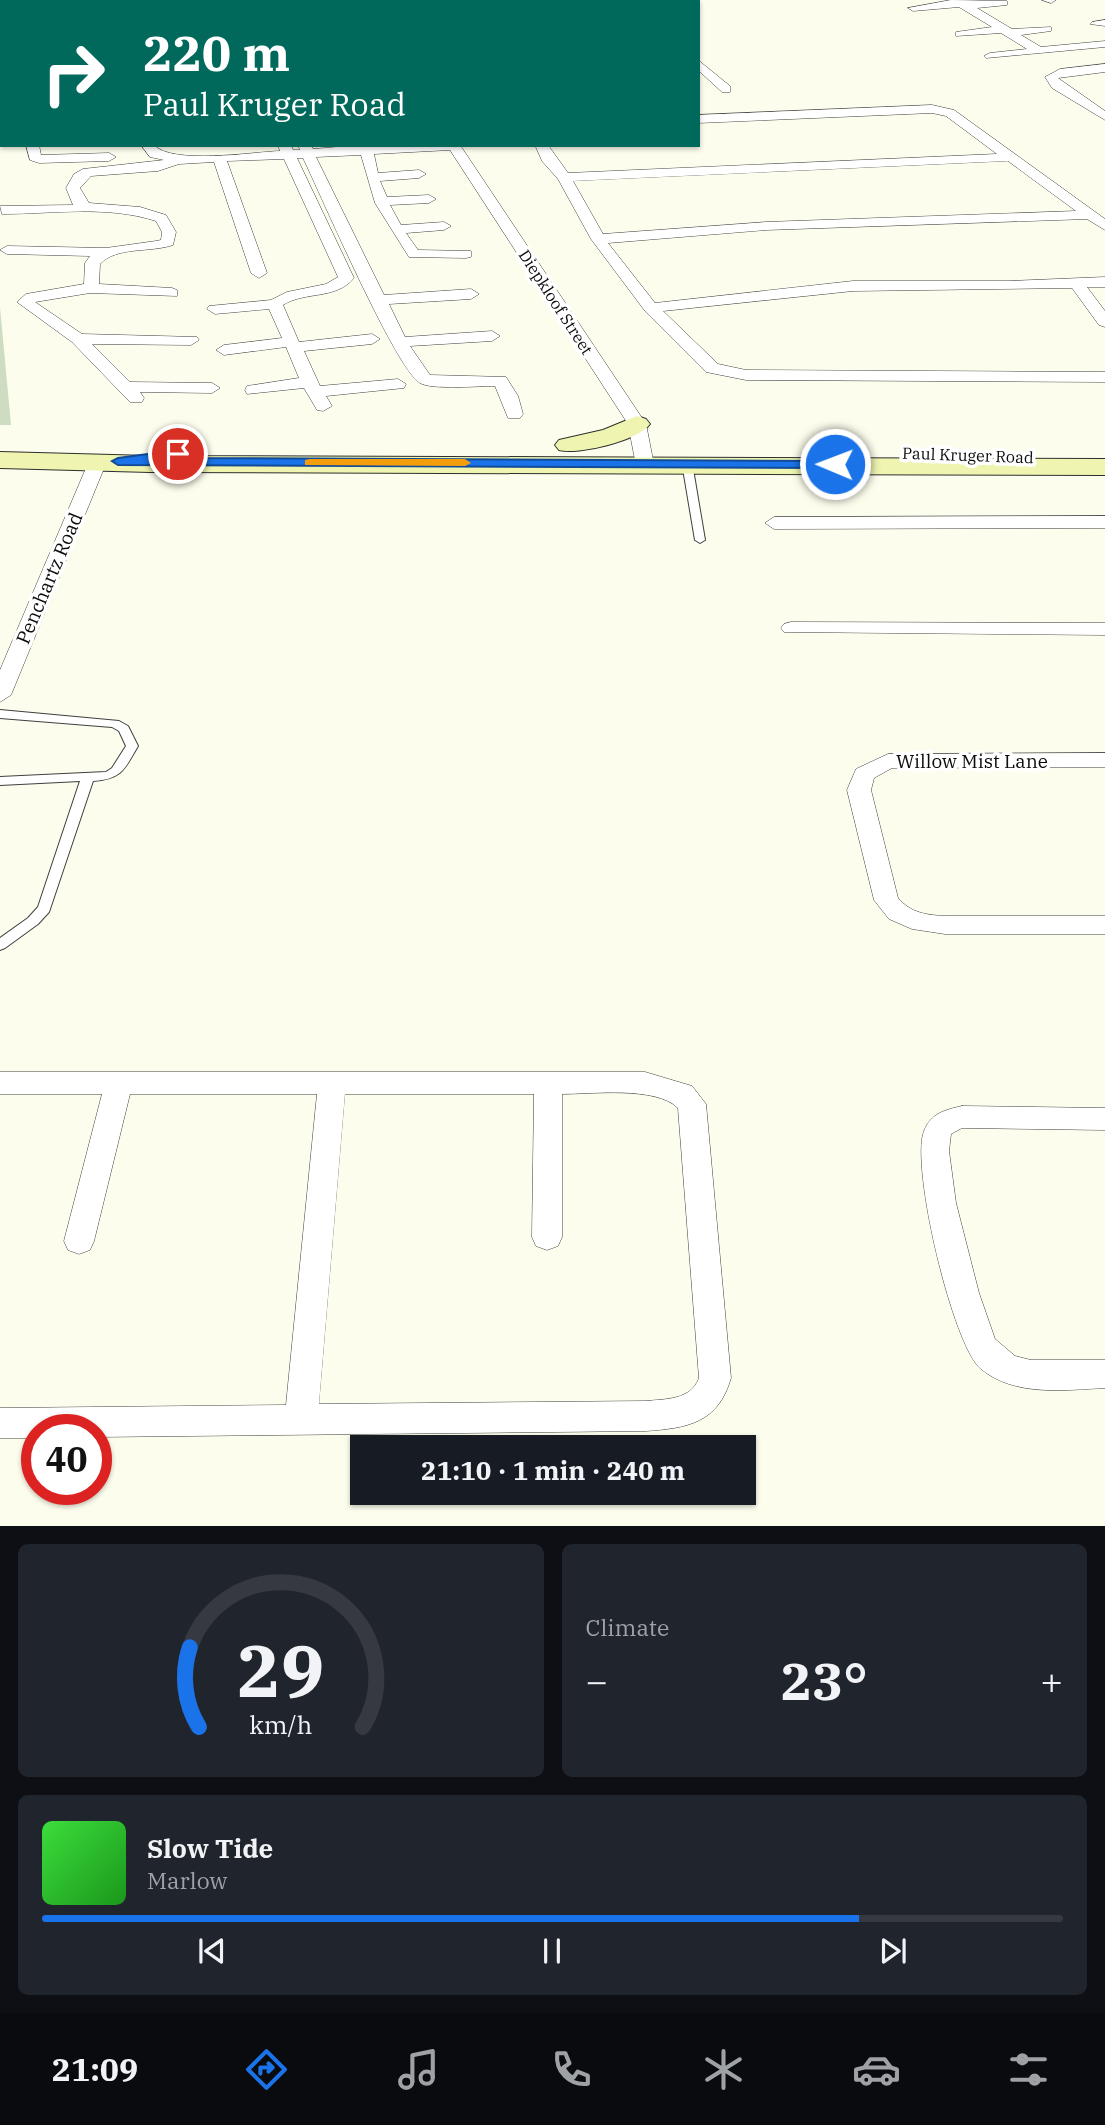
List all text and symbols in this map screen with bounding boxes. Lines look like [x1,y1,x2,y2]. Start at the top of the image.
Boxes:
text: 220 m [143,21,290,84]
icon: right [28,28,119,119]
text: Paul Kruger Road [143,83,406,125]
street label: Diepkloof Street [515,246,598,359]
pin [148,424,208,484]
position arrow [798,427,872,501]
icon: arrive [159,435,197,473]
street label: Paul Kruger Road [902,443,1034,467]
street label: Penchartz Road [10,509,88,647]
street label: Willow Mist Lane [896,749,1048,773]
speed limit sign: 40 [21,1414,112,1505]
text: 21:10 · 1 min · 240 m [421,1453,685,1487]
text: Climate [586,1612,669,1642]
text: 29 [237,1622,324,1717]
text: 23° [781,1647,868,1714]
text: − [586,1656,608,1705]
text: + [1040,1656,1063,1705]
text: km/h [249,1707,312,1740]
text: Slow Tide [147,1831,273,1865]
text: Marlow [147,1865,227,1895]
icon: previous [193,1932,231,1970]
icon: pause [533,1932,571,1970]
icon: next [874,1932,912,1970]
icon: directions [242,2045,291,2094]
icon: music [394,2045,443,2094]
icon: phone [547,2045,596,2094]
icon: climate [699,2045,748,2094]
icon: car [852,2045,901,2094]
icon: filters [1004,2045,1053,2094]
text: 21:09 [52,2048,138,2090]

